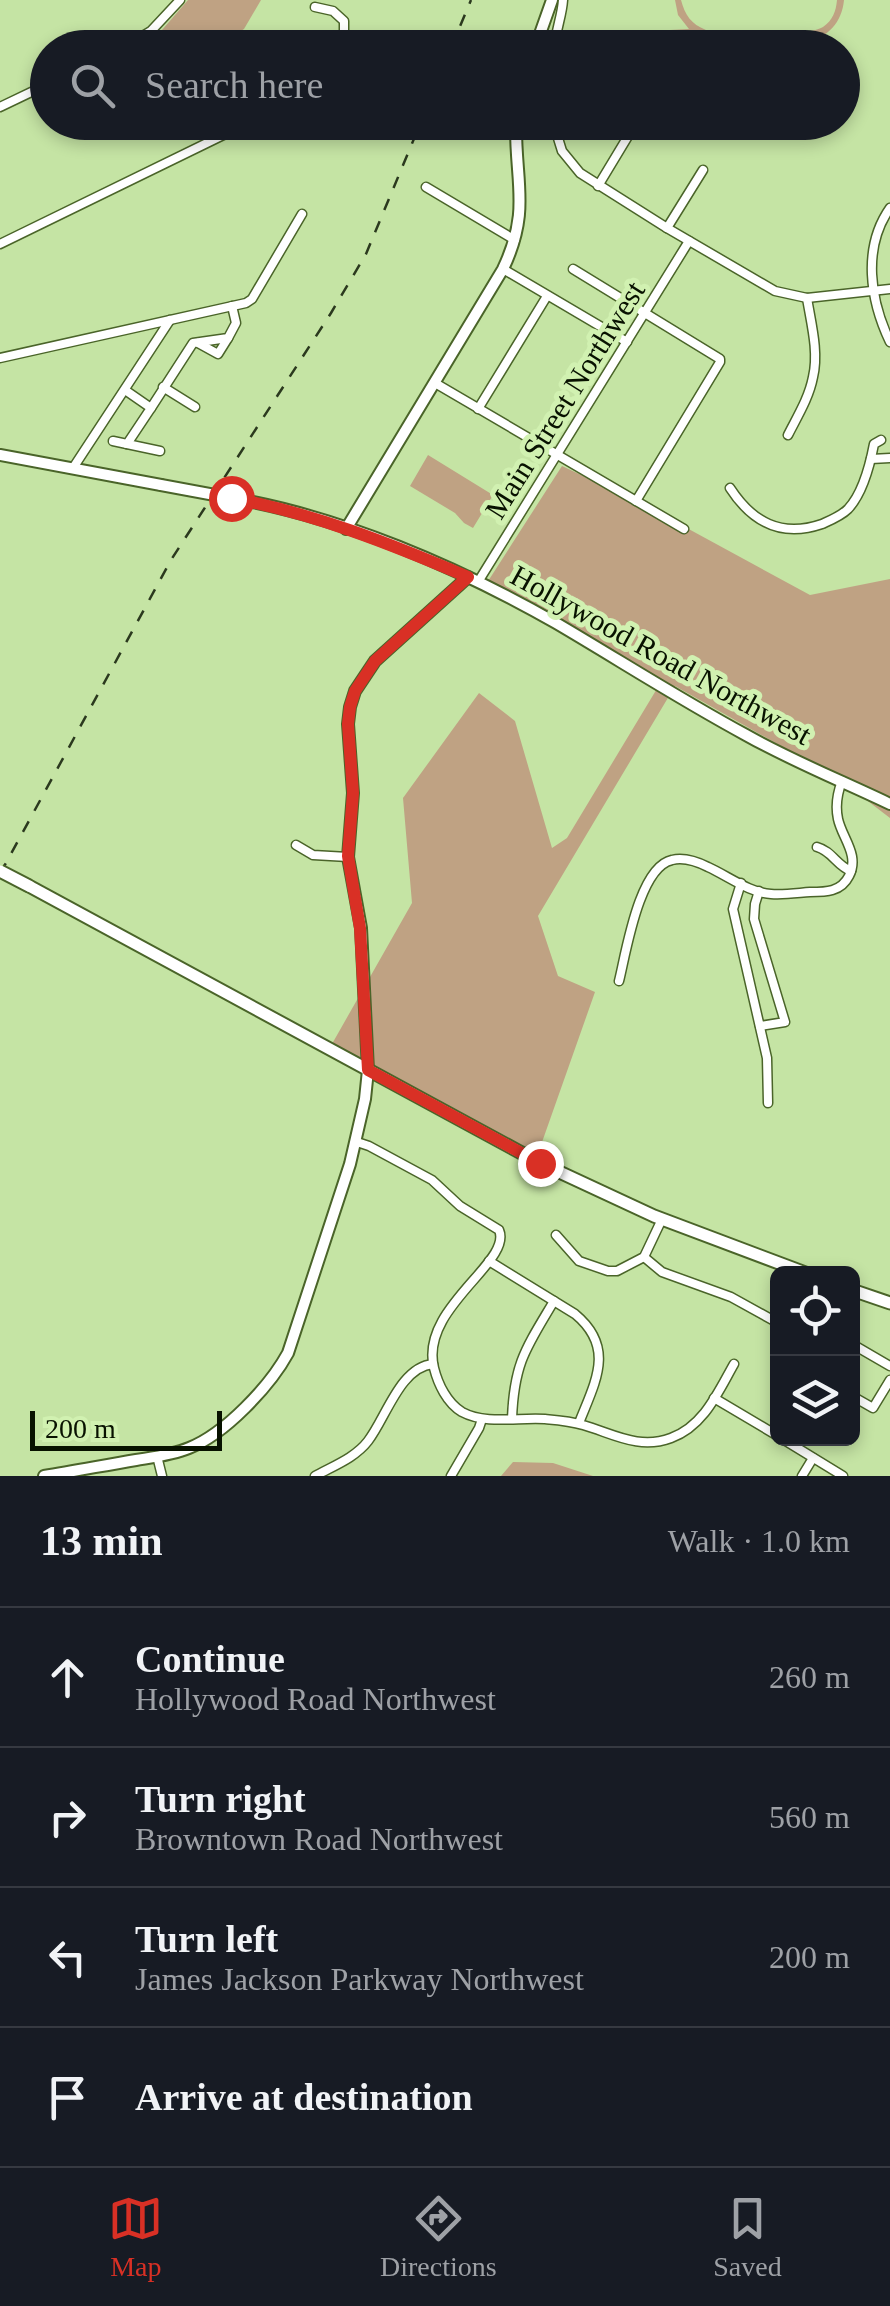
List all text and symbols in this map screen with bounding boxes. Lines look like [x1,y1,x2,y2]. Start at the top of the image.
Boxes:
search box [30,30,860,140]
icon: search [65,58,120,113]
text: Search here [145,64,323,106]
street label: Main Street Northwest [478,275,651,524]
route start [209,476,255,522]
street label: Hollywood Road Northwest [505,558,818,751]
route end [518,1141,564,1187]
map controls [770,1266,860,1446]
button: locate [770,1266,860,1356]
button: layers [770,1356,860,1446]
scale bar [30,1406,222,1450]
text: 200 m [45,1413,116,1444]
text: 13 min [40,1518,163,1564]
text: Walk · 1.0 km [668,1523,850,1559]
text: Continue [135,1638,285,1680]
icon: ahead [40,1650,95,1705]
text: 260 m [769,1659,850,1695]
text: Hollywood Road Northwest [135,1681,496,1717]
text: Turn right [135,1778,306,1820]
icon: right [40,1790,95,1845]
text: 560 m [769,1799,850,1835]
text: Browntown Road Northwest [135,1821,503,1857]
text: Turn left [135,1918,278,1960]
icon: left [40,1930,95,1985]
text: 200 m [769,1939,850,1975]
text: James Jackson Parkway Northwest [135,1961,584,1997]
icon: arrive [40,2070,95,2125]
text: Arrive at destination [135,2076,473,2118]
tab: Map [108,2191,163,2283]
tab: Directions [380,2191,497,2283]
tab: Saved [713,2191,782,2283]

